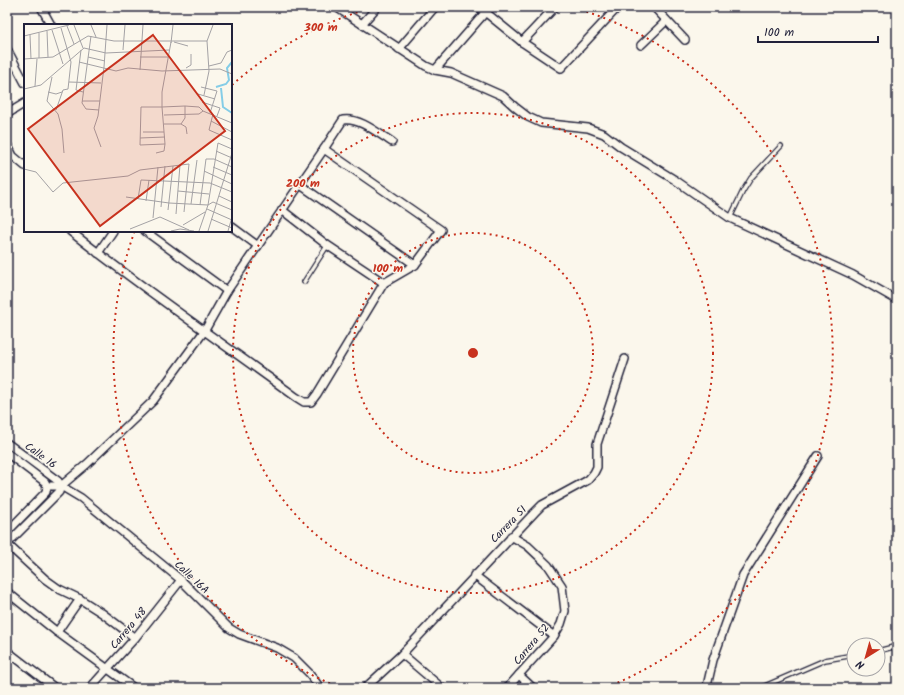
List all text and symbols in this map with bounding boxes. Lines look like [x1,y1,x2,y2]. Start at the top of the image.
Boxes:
text: 300 m [303,18,338,37]
scale bar [758,18,878,44]
text: 100 m [764,23,795,42]
inset map [24,24,232,232]
text: 200 m [286,174,320,193]
text: 100 m [373,259,403,278]
centre of rings [466,346,480,360]
street label: Calle 16 [21,438,60,474]
street label: Carrera 51 [486,502,531,548]
street label: Calle 16A [170,557,213,599]
street label: Carrera 48 [106,603,152,654]
street label: Carrera 52 [509,620,555,669]
north arrow [846,637,886,677]
text: N [852,655,869,673]

